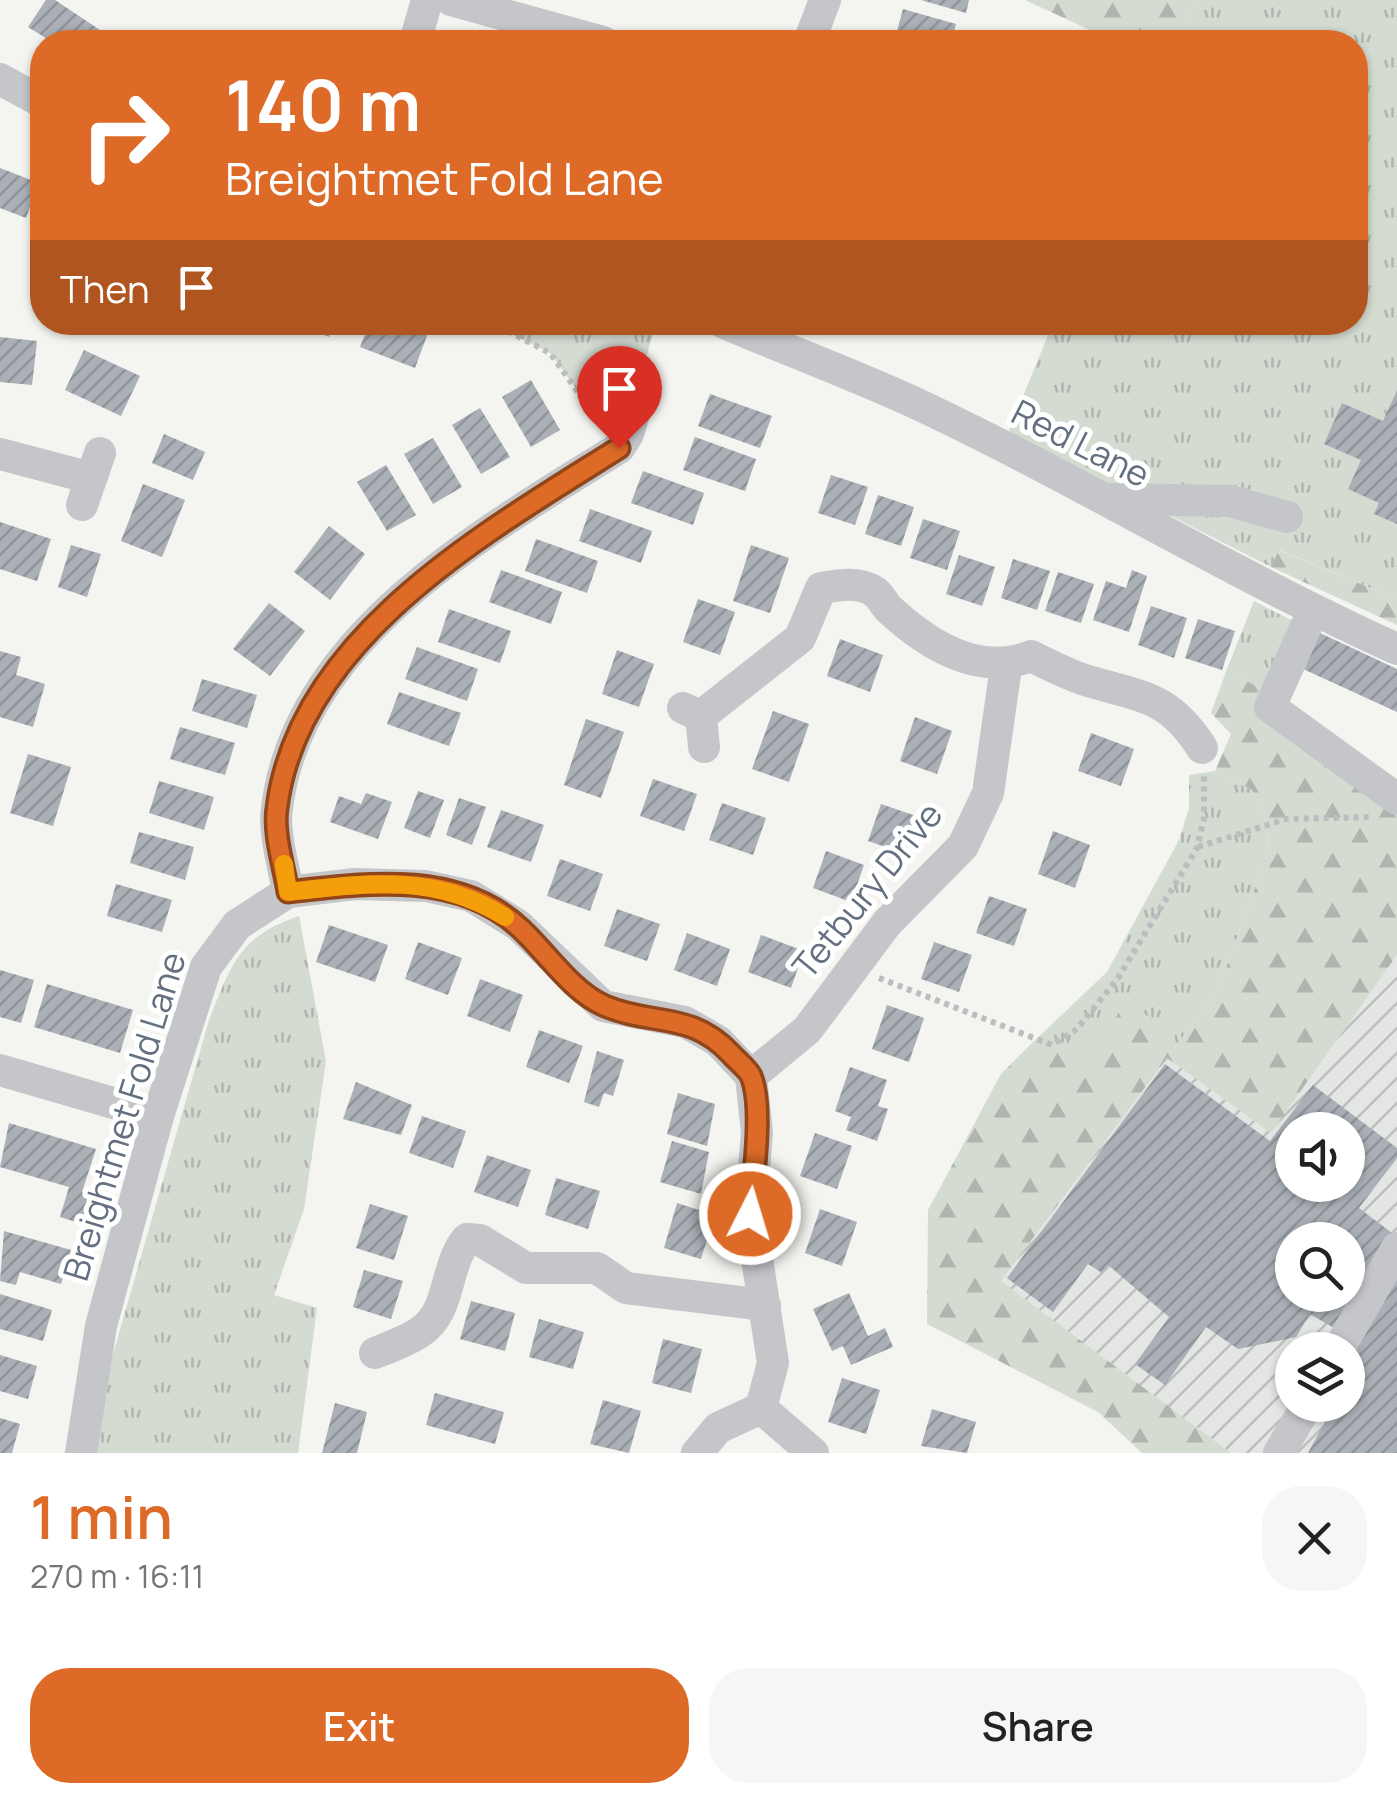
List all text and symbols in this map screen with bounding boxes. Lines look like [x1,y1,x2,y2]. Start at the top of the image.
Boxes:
text: 140 m [225,56,421,152]
icon: right [60,70,190,200]
text: Breightmet Fold Lane [225,147,664,209]
icon: arrive [169,260,224,315]
text: Then [60,262,149,314]
pin [577,346,662,449]
icon: arrive [592,361,647,416]
street label: Red Lane [1004,388,1158,498]
street label: Tetbury Drive [781,792,953,988]
street label: Breightmet Fold Lane [51,946,197,1286]
map controls [1275,1112,1365,1422]
button: sound [1275,1112,1365,1202]
position arrow [698,1162,802,1266]
button: search [1275,1222,1365,1312]
button: layers [1275,1332,1365,1422]
text: 1 min [30,1475,173,1557]
button: close [1262,1486,1367,1591]
text: 270 m · 16:11 [30,1554,204,1598]
button: Exit [30,1668,689,1783]
button: Share [709,1668,1367,1783]

